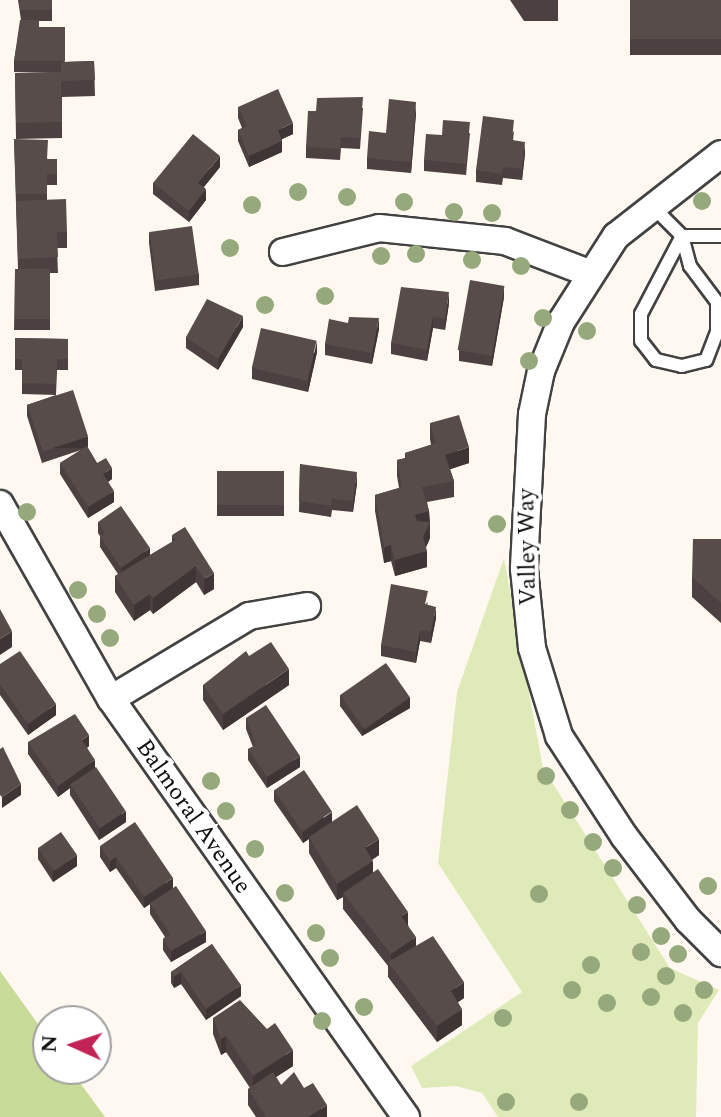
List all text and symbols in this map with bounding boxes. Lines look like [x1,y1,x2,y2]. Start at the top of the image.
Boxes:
street label: Valley Way [513,488,543,606]
street label: Balmoral Avenue [129,734,257,900]
north arrow [32,1005,112,1085]
text: N [33,1034,66,1054]

